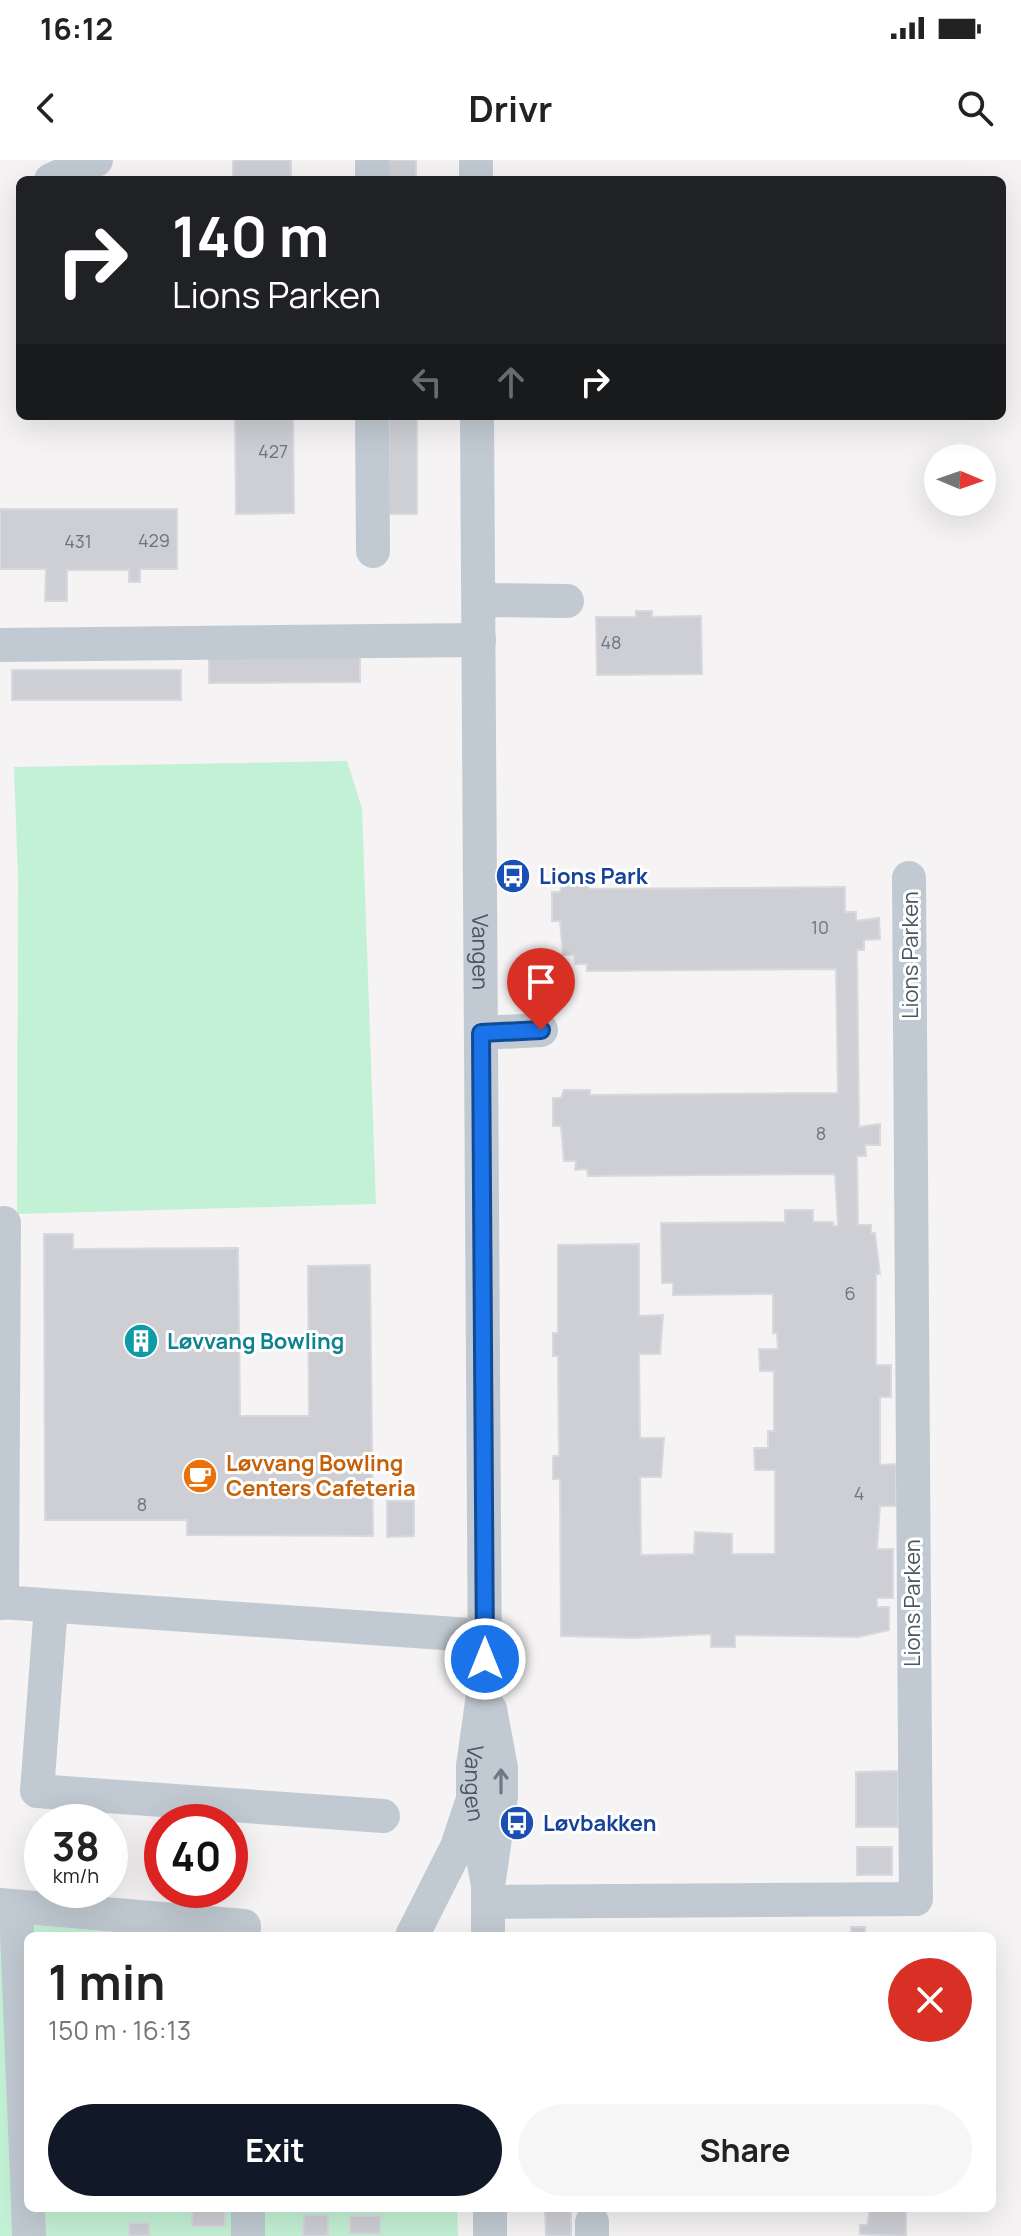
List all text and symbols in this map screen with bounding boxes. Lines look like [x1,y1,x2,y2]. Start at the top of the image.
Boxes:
text: 16:12 [40,8,113,49]
text: Drivr [469,84,552,133]
icon: back [24,86,68,130]
icon: search [953,86,997,130]
text: 140 m [172,197,329,274]
icon: right [40,208,144,312]
text: Lions Parken [172,270,381,319]
icon: left [405,360,449,404]
icon: ahead [489,360,533,404]
icon: right [573,360,617,404]
house number: 427 [258,439,288,463]
north arrow [924,444,996,516]
map controls [924,444,996,516]
house number: 429 [138,528,170,552]
house number: 431 [64,529,92,553]
house number: 48 [600,630,622,654]
bus stop icon: Lions Park [494,857,532,895]
place label: Lions Park [539,861,649,891]
street label: Lions Parken [895,891,925,1019]
street label: Vangen [465,914,496,990]
house number: 10 [811,915,829,939]
pin [507,948,575,1030]
icon: arrive [519,960,563,1004]
house number: 8 [816,1121,826,1145]
house number: 6 [844,1281,856,1305]
building icon: Løvvang Bowling [122,1322,160,1360]
place label: Løvvang Bowling [167,1326,344,1356]
place label: Løvvang Bowling Centers Cafeteria [226,1448,416,1503]
cafe icon: Løvvang Bowling Centers Cafeteria [181,1457,219,1495]
house number: 4 [854,1481,864,1505]
house number: 8 [137,1492,147,1516]
street label: Lions Parken [897,1539,927,1667]
position arrow [443,1617,527,1701]
street label: Vangen [457,1743,491,1824]
one-way arrow [493,1768,509,1795]
speed limit sign: 40 [144,1804,248,1908]
bus stop icon: Løvbakken [498,1804,536,1842]
place label: Løvbakken [543,1808,656,1838]
text: 38 [52,1818,100,1873]
text: km/h [53,1862,99,1889]
text: 1 min [48,1949,165,2014]
button: close [888,1958,972,2042]
text: 150 m · 16:13 [48,2012,191,2048]
button: Exit [48,2104,502,2196]
button: Share [518,2104,972,2196]

